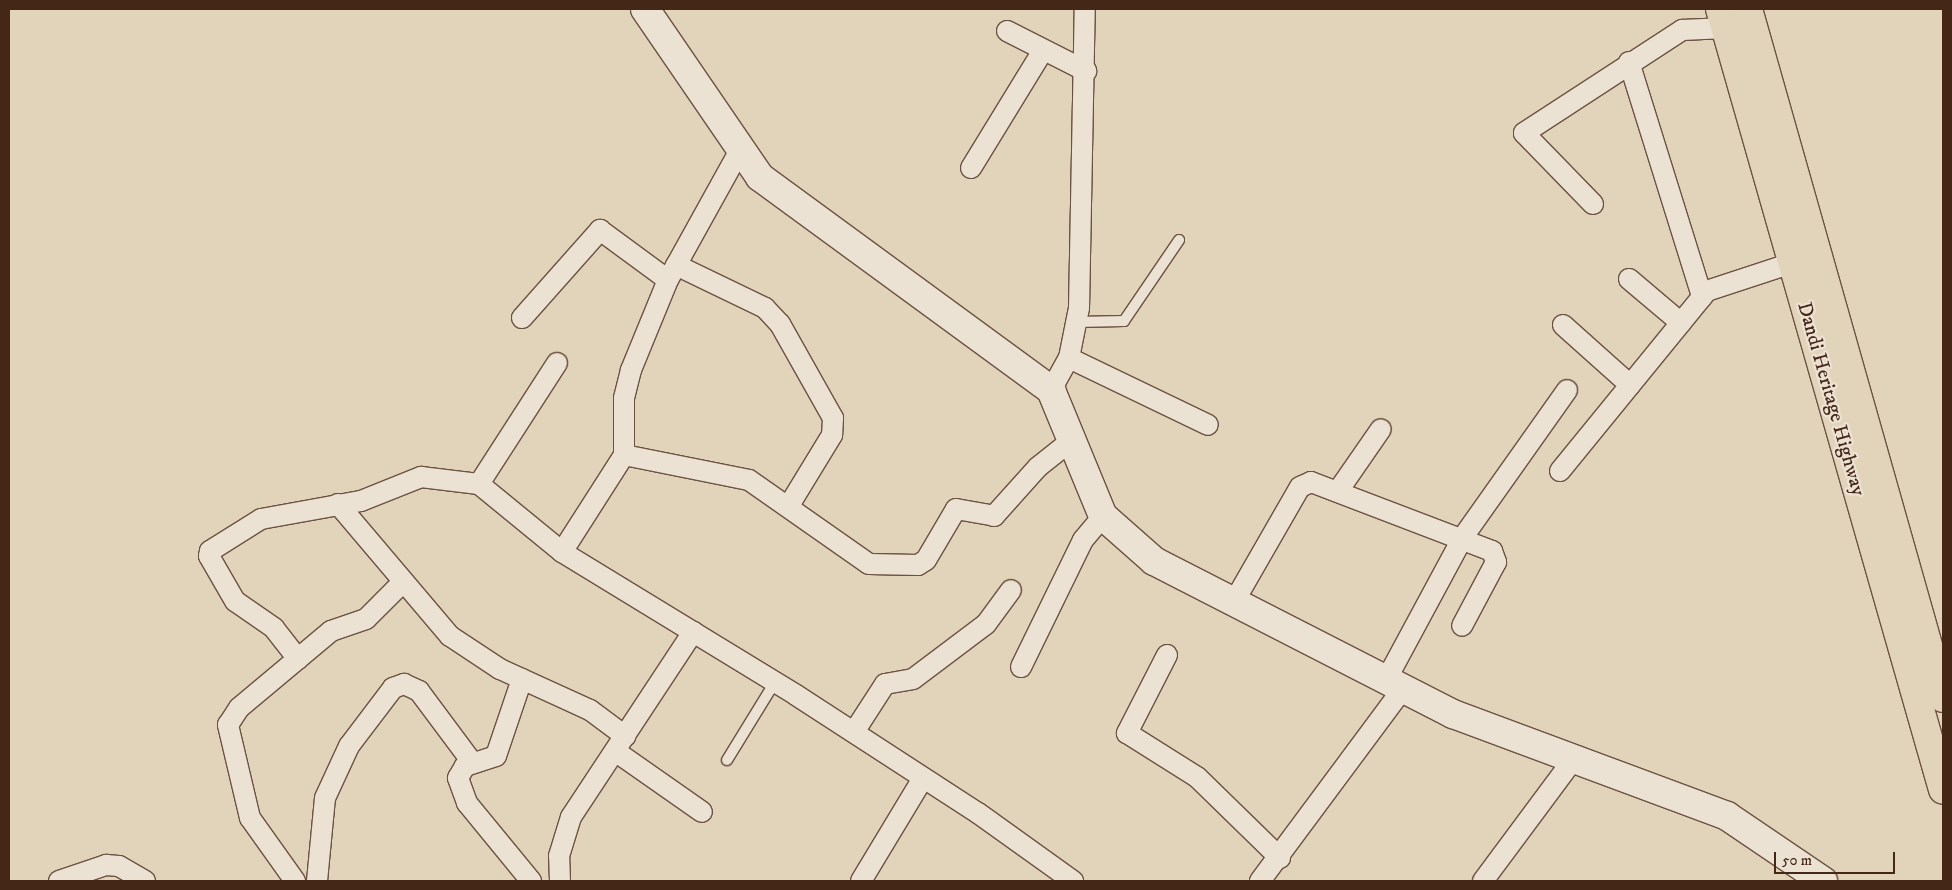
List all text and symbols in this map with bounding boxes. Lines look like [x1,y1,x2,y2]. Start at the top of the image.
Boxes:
street label: Dandi Heritage Highway [1792,299,1870,499]
scale bar [1777,842,1898,874]
text: 50 m [1782,851,1812,870]

